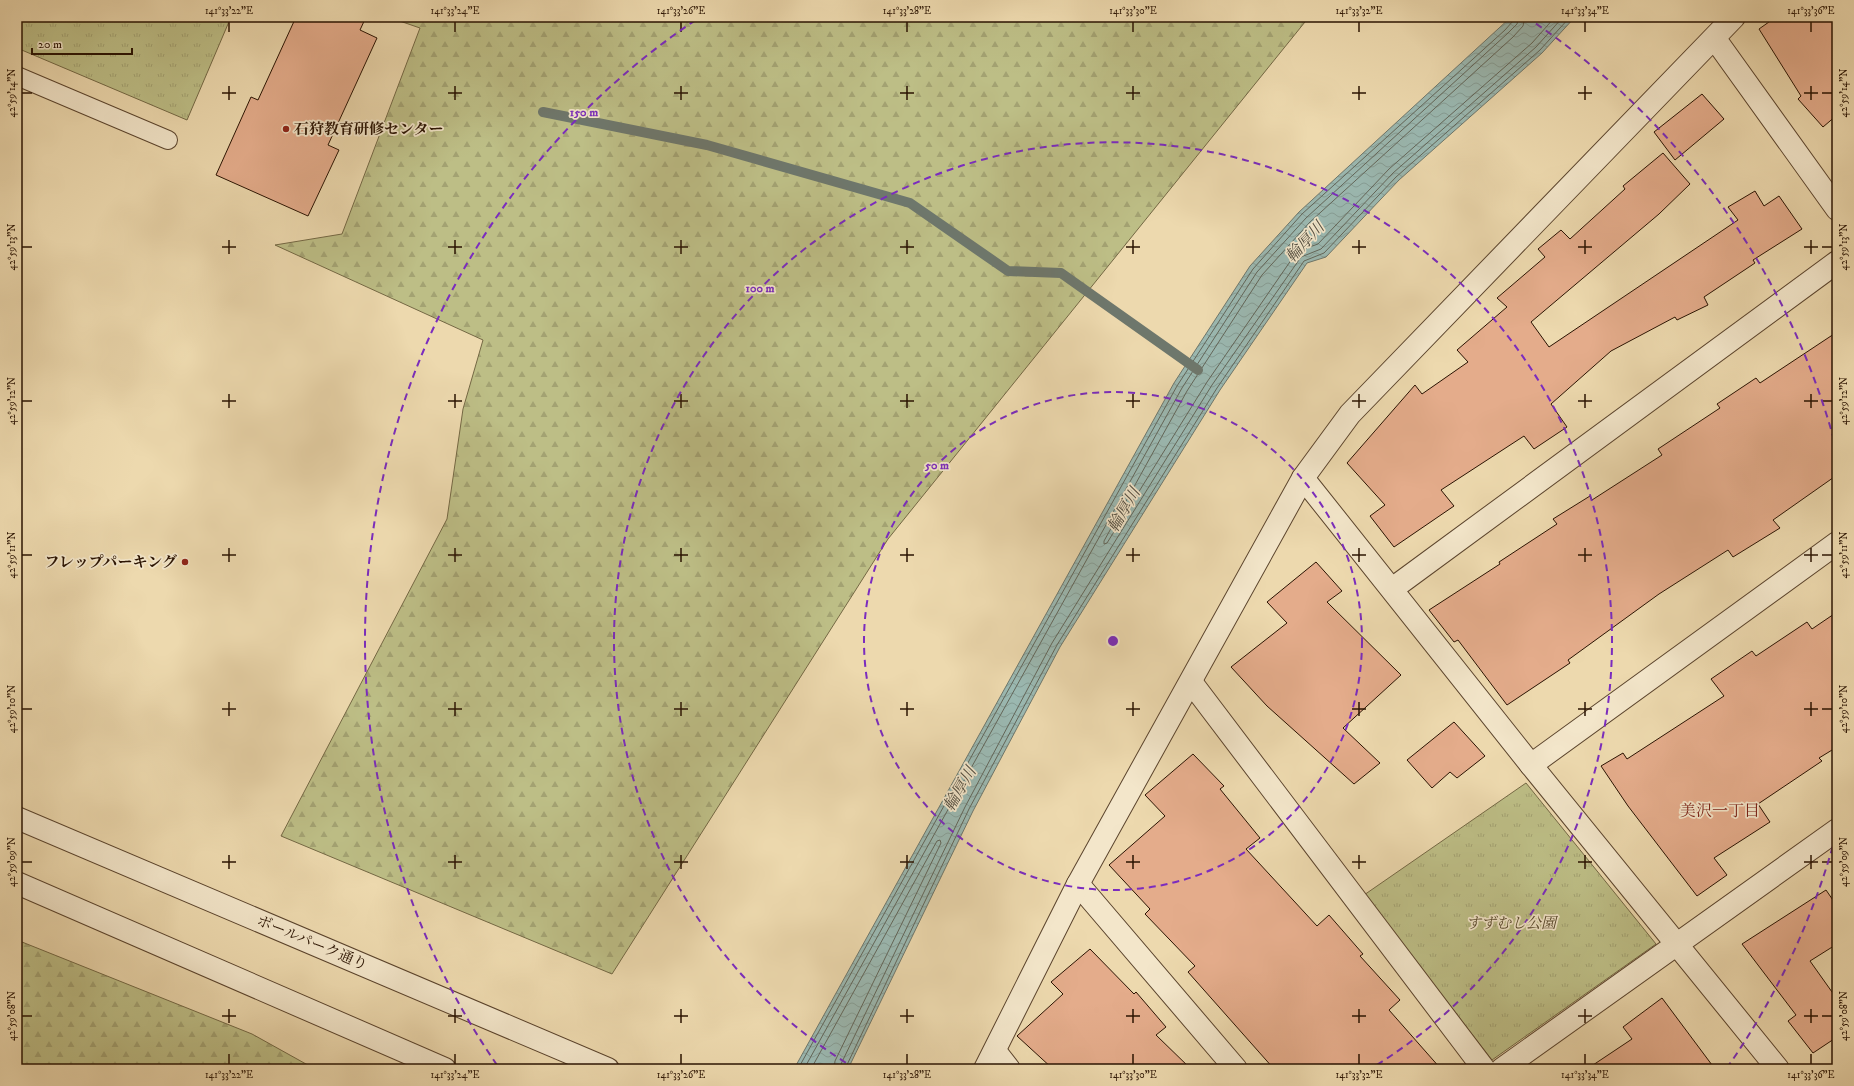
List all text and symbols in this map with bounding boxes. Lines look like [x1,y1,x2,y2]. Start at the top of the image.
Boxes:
text: 141°33'22"E [205,5,253,17]
text: 141°33'24"E [430,5,480,17]
text: 141°33'26"E [657,5,705,17]
text: 141°33'28"E [883,5,931,17]
text: 141°33'30"E [1109,5,1157,17]
text: 141°33'32"E [1335,5,1383,17]
text: 141°33'34"E [1561,5,1609,17]
text: 141°33'36"E [1787,5,1835,17]
scale bar [32,30,132,56]
text: 20 m [38,37,62,52]
text: 42°59'14"N [6,69,18,118]
text: 42°59'14"N [1838,69,1850,118]
text: 150 m [570,105,598,120]
place label: 石狩教育研修センター [294,120,443,139]
marker: 石狩教育研修センター [281,124,291,134]
water label: 輪厚川 [1281,216,1330,266]
text: 42°59'13"N [6,224,18,270]
text: 42°59'13"N [1838,224,1850,270]
text: 100 m [746,281,774,296]
text: 42°59'12"N [6,377,18,425]
text: 42°59'12"N [1838,377,1850,425]
text: 50 m [924,458,949,473]
water label: 輪厚川 [1103,482,1146,536]
text: 42°59'11"N [6,532,18,578]
text: 42°59'11"N [1838,532,1850,578]
place label: フレップパーキング [44,553,177,572]
marker: フレップパーキング [180,557,190,567]
centre of rings [1106,634,1120,648]
text: 42°59'10"N [6,685,18,733]
text: 42°59'10"N [1838,685,1850,733]
water label: 輪厚川 [939,761,982,815]
district label: 美沢一丁目 [1680,801,1760,821]
text: 42°59'09"N [6,837,18,887]
text: 42°59'09"N [1838,837,1850,887]
street label: ボールパーク通り [254,911,370,975]
park label: すずむし公園 [1466,914,1559,933]
text: 42°59'08"N [6,991,18,1041]
text: 42°59'08"N [1838,991,1850,1041]
text: 141°33'22"E [205,1069,253,1081]
text: 141°33'24"E [430,1069,480,1081]
text: 141°33'26"E [657,1069,705,1081]
text: 141°33'28"E [883,1069,931,1081]
text: 141°33'30"E [1109,1069,1157,1081]
text: 141°33'32"E [1335,1069,1383,1081]
text: 141°33'34"E [1561,1069,1609,1081]
text: 141°33'36"E [1787,1069,1835,1081]

